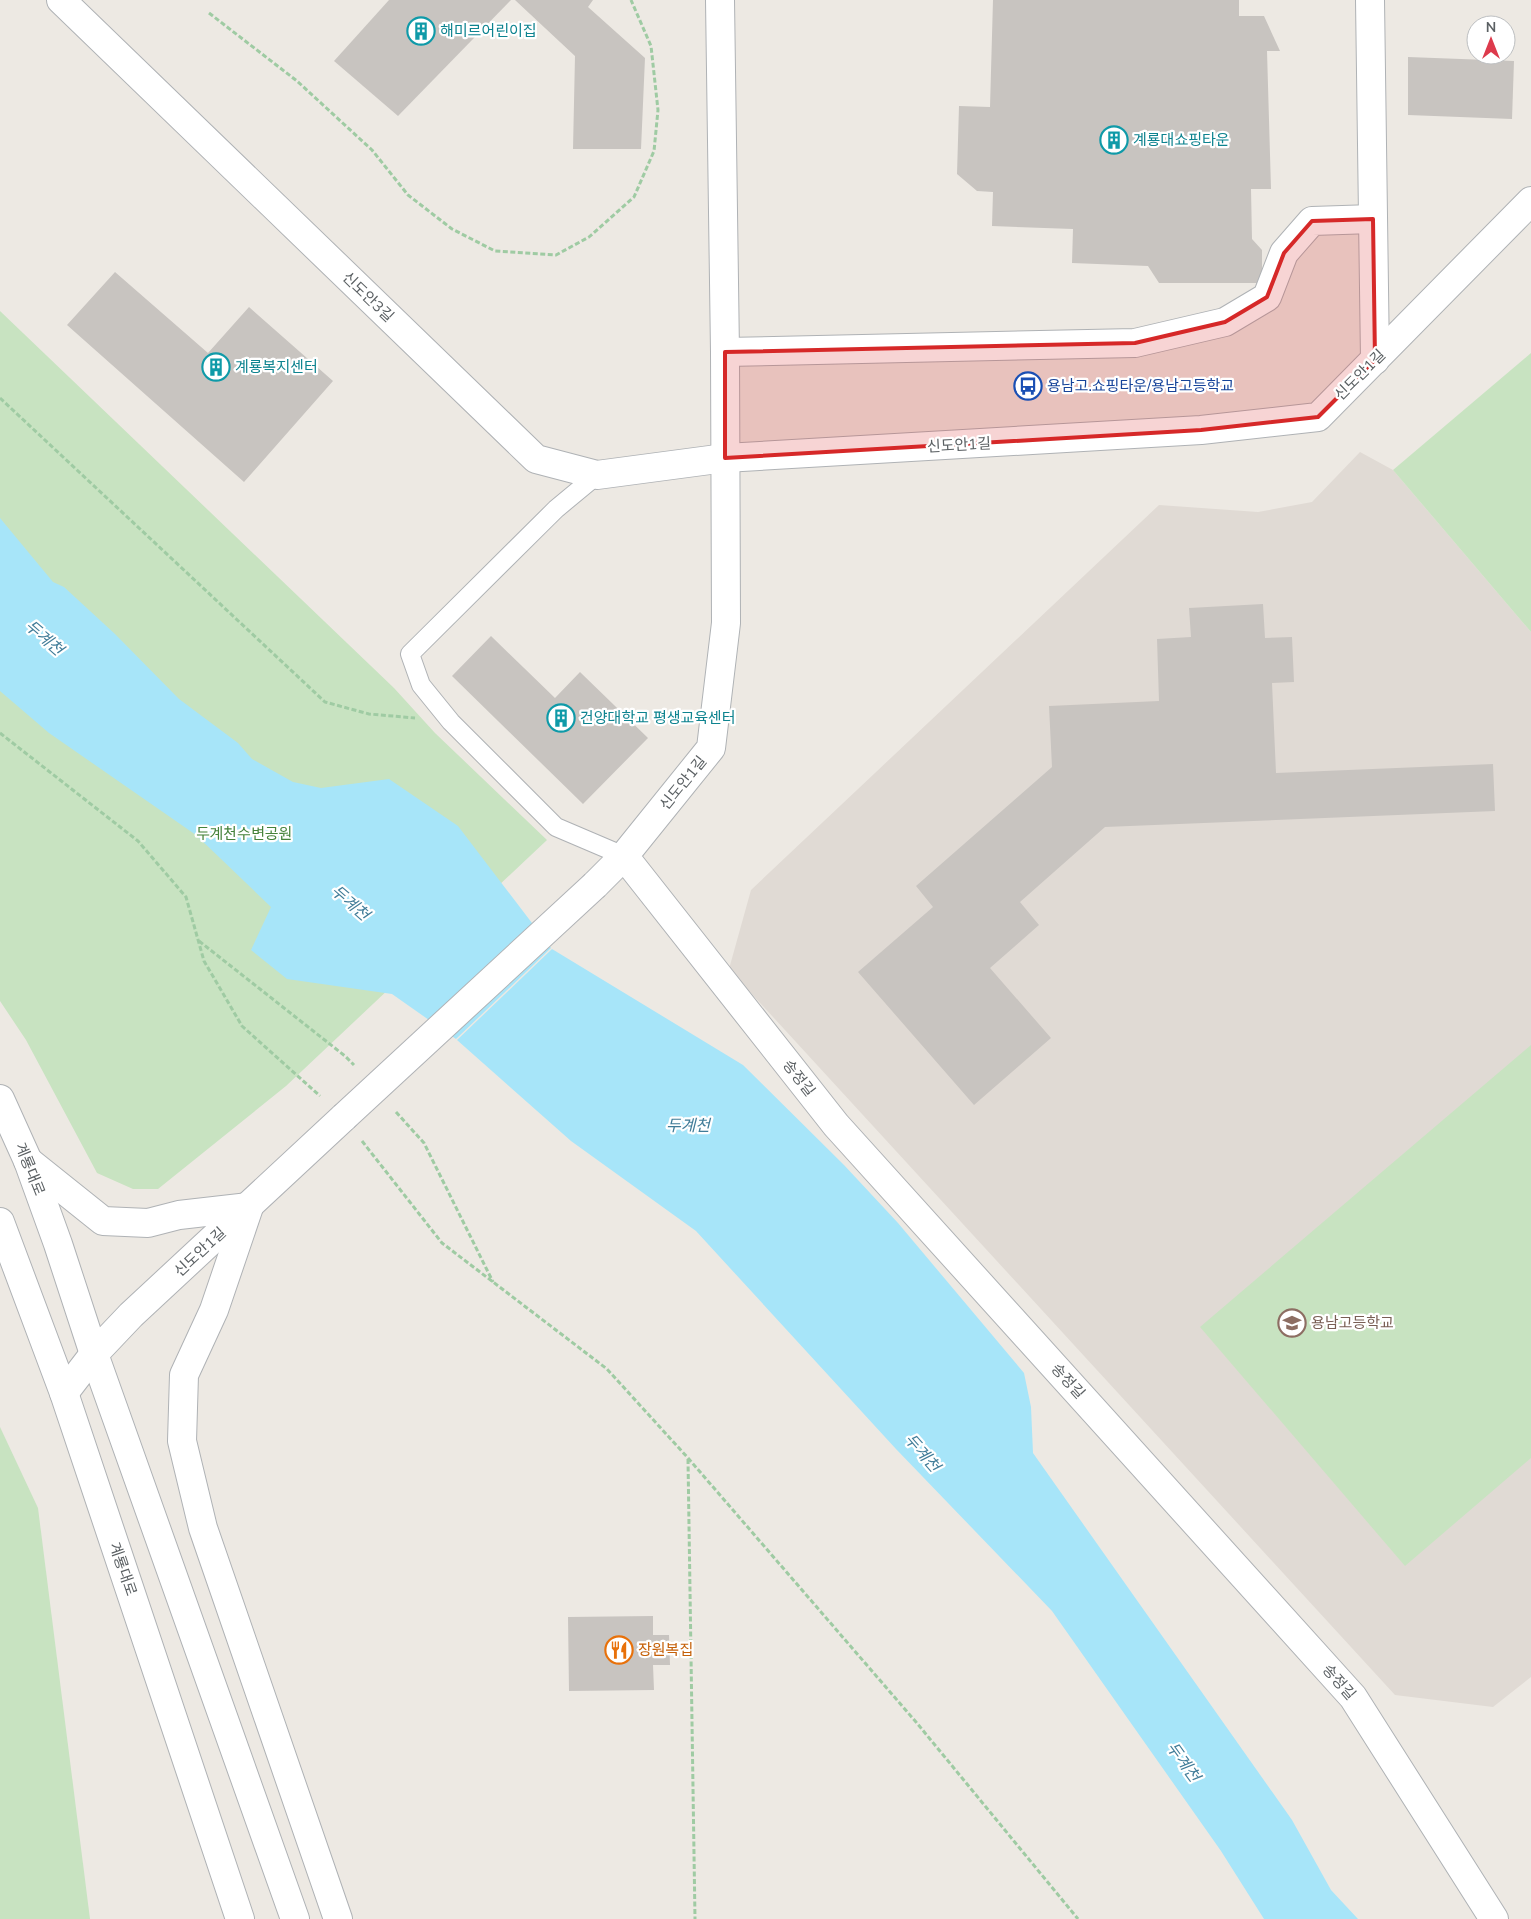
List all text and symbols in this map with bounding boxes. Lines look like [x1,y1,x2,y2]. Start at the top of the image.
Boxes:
north arrow [1466,15,1516,65]
building icon: 해미르어린이집 [406,16,436,46]
text: N [1486,18,1496,37]
place label: 해미르어린이집 [440,21,537,41]
building icon: 계룡대쇼핑타운 [1099,125,1129,155]
place label: 계룡대쇼핑타운 [1133,130,1230,150]
street label: 신도안3길 [338,268,398,326]
street label: 신도안1길 [1330,345,1390,405]
building icon: 계룡복지센터 [201,352,231,382]
place label: 계룡복지센터 [235,357,318,377]
bus stop icon: 용남고.쇼핑타운/용남고등학교 [1013,371,1043,401]
place label: 용남고.쇼핑타운/용남고등학교 [1047,376,1234,396]
street label: 신도안1길 [926,433,992,457]
water label: 두계천 [20,615,70,662]
building icon: 건양대학교 평생교육센터 [546,703,576,733]
place label: 건양대학교 평생교육센터 [580,708,736,728]
street label: 신도안1길 [655,752,711,814]
park label: 두계천수변공원 [196,824,292,844]
water label: 두계천 [326,880,376,927]
street label: 송정길 [778,1056,820,1100]
water label: 두계천 [666,1115,712,1137]
street label: 계룡대로 [10,1140,50,1198]
street label: 신도안1길 [170,1223,230,1281]
school or university icon: 용남고등학교 [1277,1308,1307,1338]
place label: 용남고등학교 [1311,1313,1394,1333]
street label: 송정길 [1047,1359,1089,1403]
water label: 두계천 [899,1429,946,1479]
street label: 계룡대로 [105,1540,141,1598]
restaurant icon: 장원복집 [604,1635,634,1665]
place label: 장원복집 [638,1640,693,1660]
street label: 송정길 [1318,1660,1360,1704]
water label: 두계천 [1161,1738,1206,1788]

